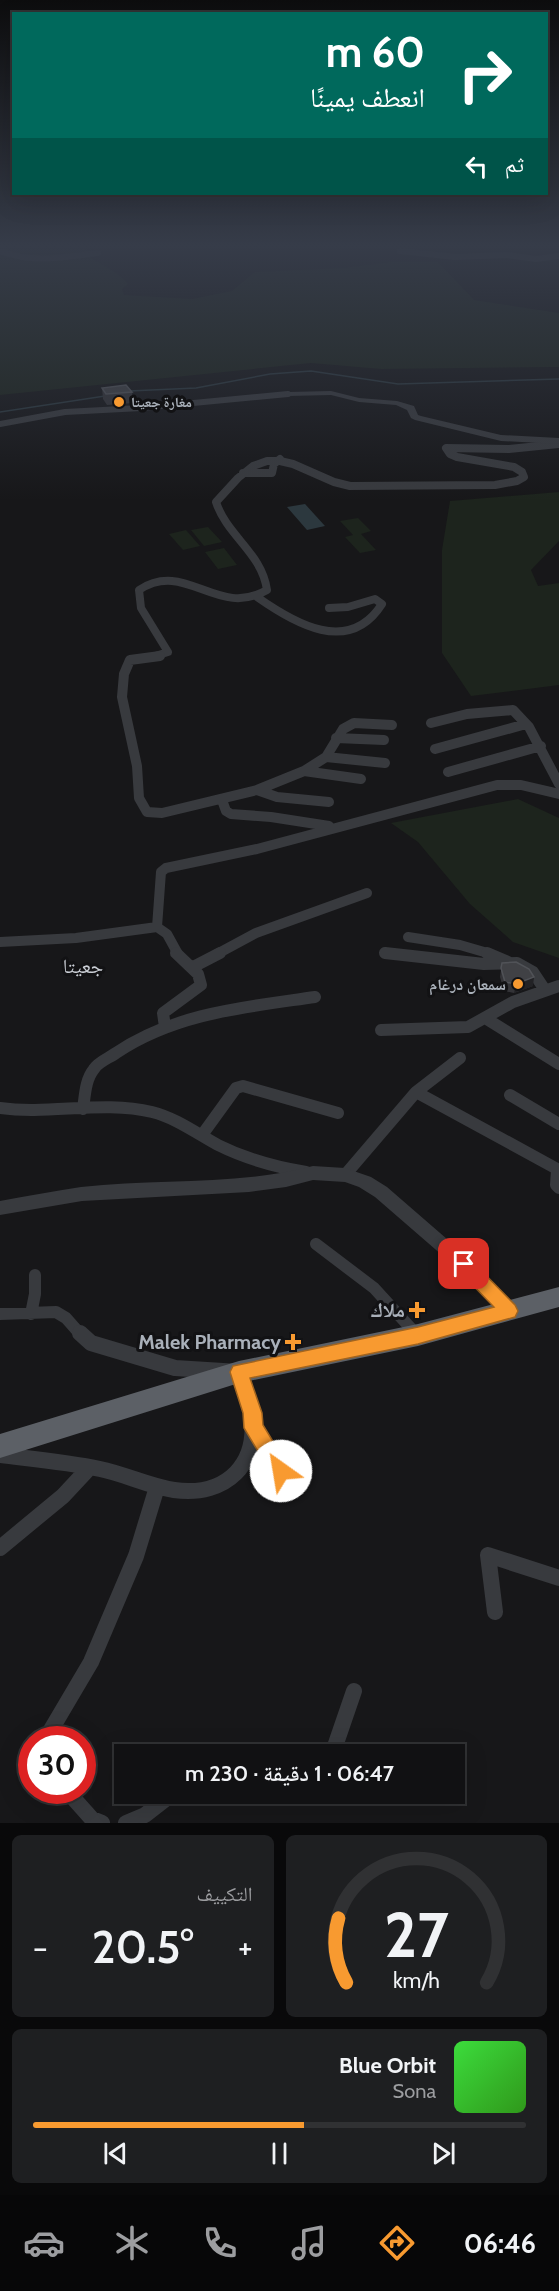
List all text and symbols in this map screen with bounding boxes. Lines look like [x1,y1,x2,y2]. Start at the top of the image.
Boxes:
text: 60 m [326,26,425,78]
icon: right [446,36,524,114]
text: انعطف يمينًا [310,81,425,114]
icon: left [460,150,493,183]
text: ثم [505,151,524,178]
place label: مغارة جعيتا [131,393,192,411]
marker: مغارة جعيتا [112,395,126,409]
district label: جعيتا [63,954,104,978]
place label: سمعان درغام [429,975,506,996]
marker: سمعان درغام [511,977,525,991]
pin [438,1238,489,1289]
icon: arrive [447,1247,480,1280]
place label: ملاك [371,1298,405,1322]
marker: ملاك [410,1303,424,1317]
place label: Malek Pharmacy [138,1330,281,1354]
marker: Malek Pharmacy [286,1335,300,1349]
position arrow [249,1439,313,1503]
speed limit sign: 30 [18,1726,96,1804]
text: 06:47 · 1 دقيقة · 230 m [185,1760,394,1787]
text: التكييف [196,1882,253,1906]
text: 27 [384,1897,449,1973]
text: 20.5° [92,1920,194,1974]
text: − [33,1927,48,1967]
text: + [238,1927,253,1967]
text: km/h [393,1967,440,1993]
text: Blue Orbit [339,2052,436,2079]
text: Sona [393,2079,436,2103]
icon: previous [99,2137,132,2170]
icon: pause [263,2137,296,2170]
icon: next [427,2137,460,2170]
icon: car [23,2222,65,2264]
icon: climate [111,2222,153,2264]
icon: phone [199,2222,241,2264]
icon: music [288,2222,330,2264]
icon: directions [376,2222,418,2264]
text: 06:46 [464,2227,536,2260]

